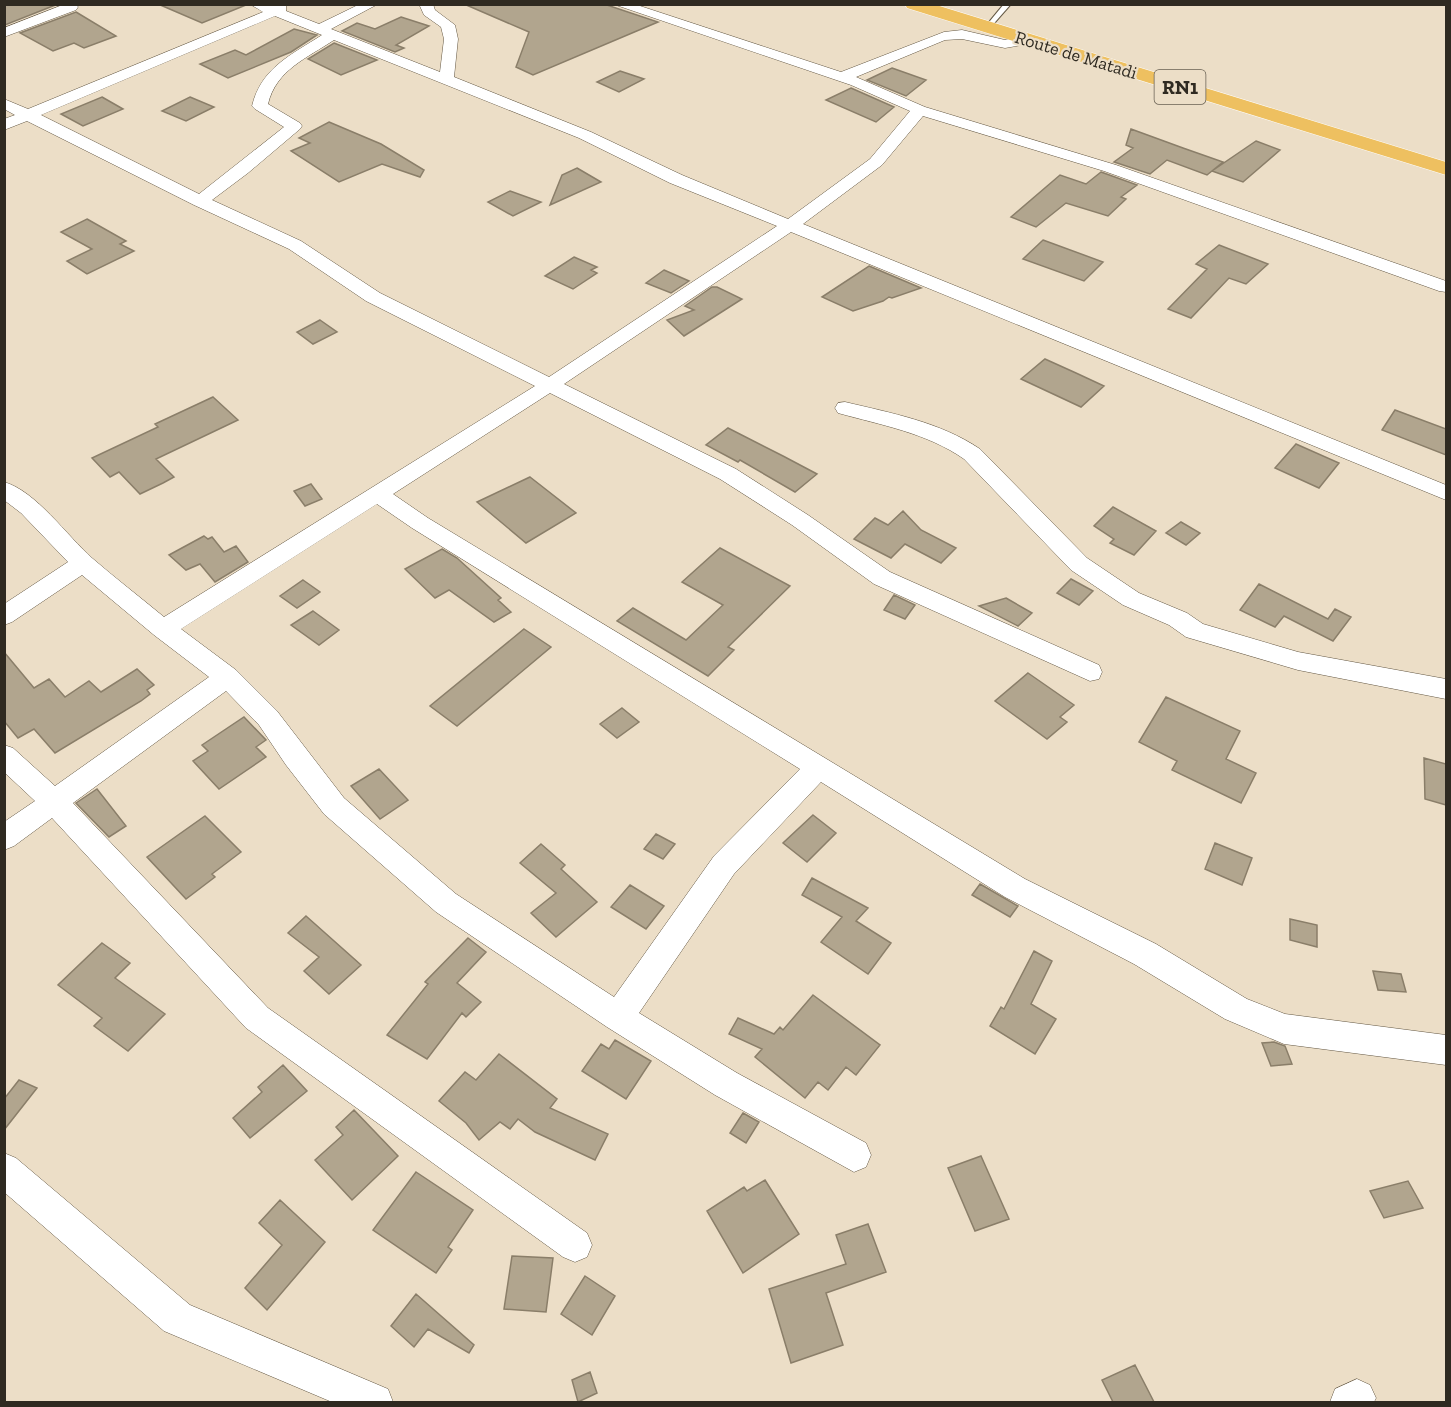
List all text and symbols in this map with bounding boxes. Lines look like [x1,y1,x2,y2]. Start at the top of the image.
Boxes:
street label: Route de Matadi [1012,26,1140,84]
road number: RN1 [1154,70,1206,104]

